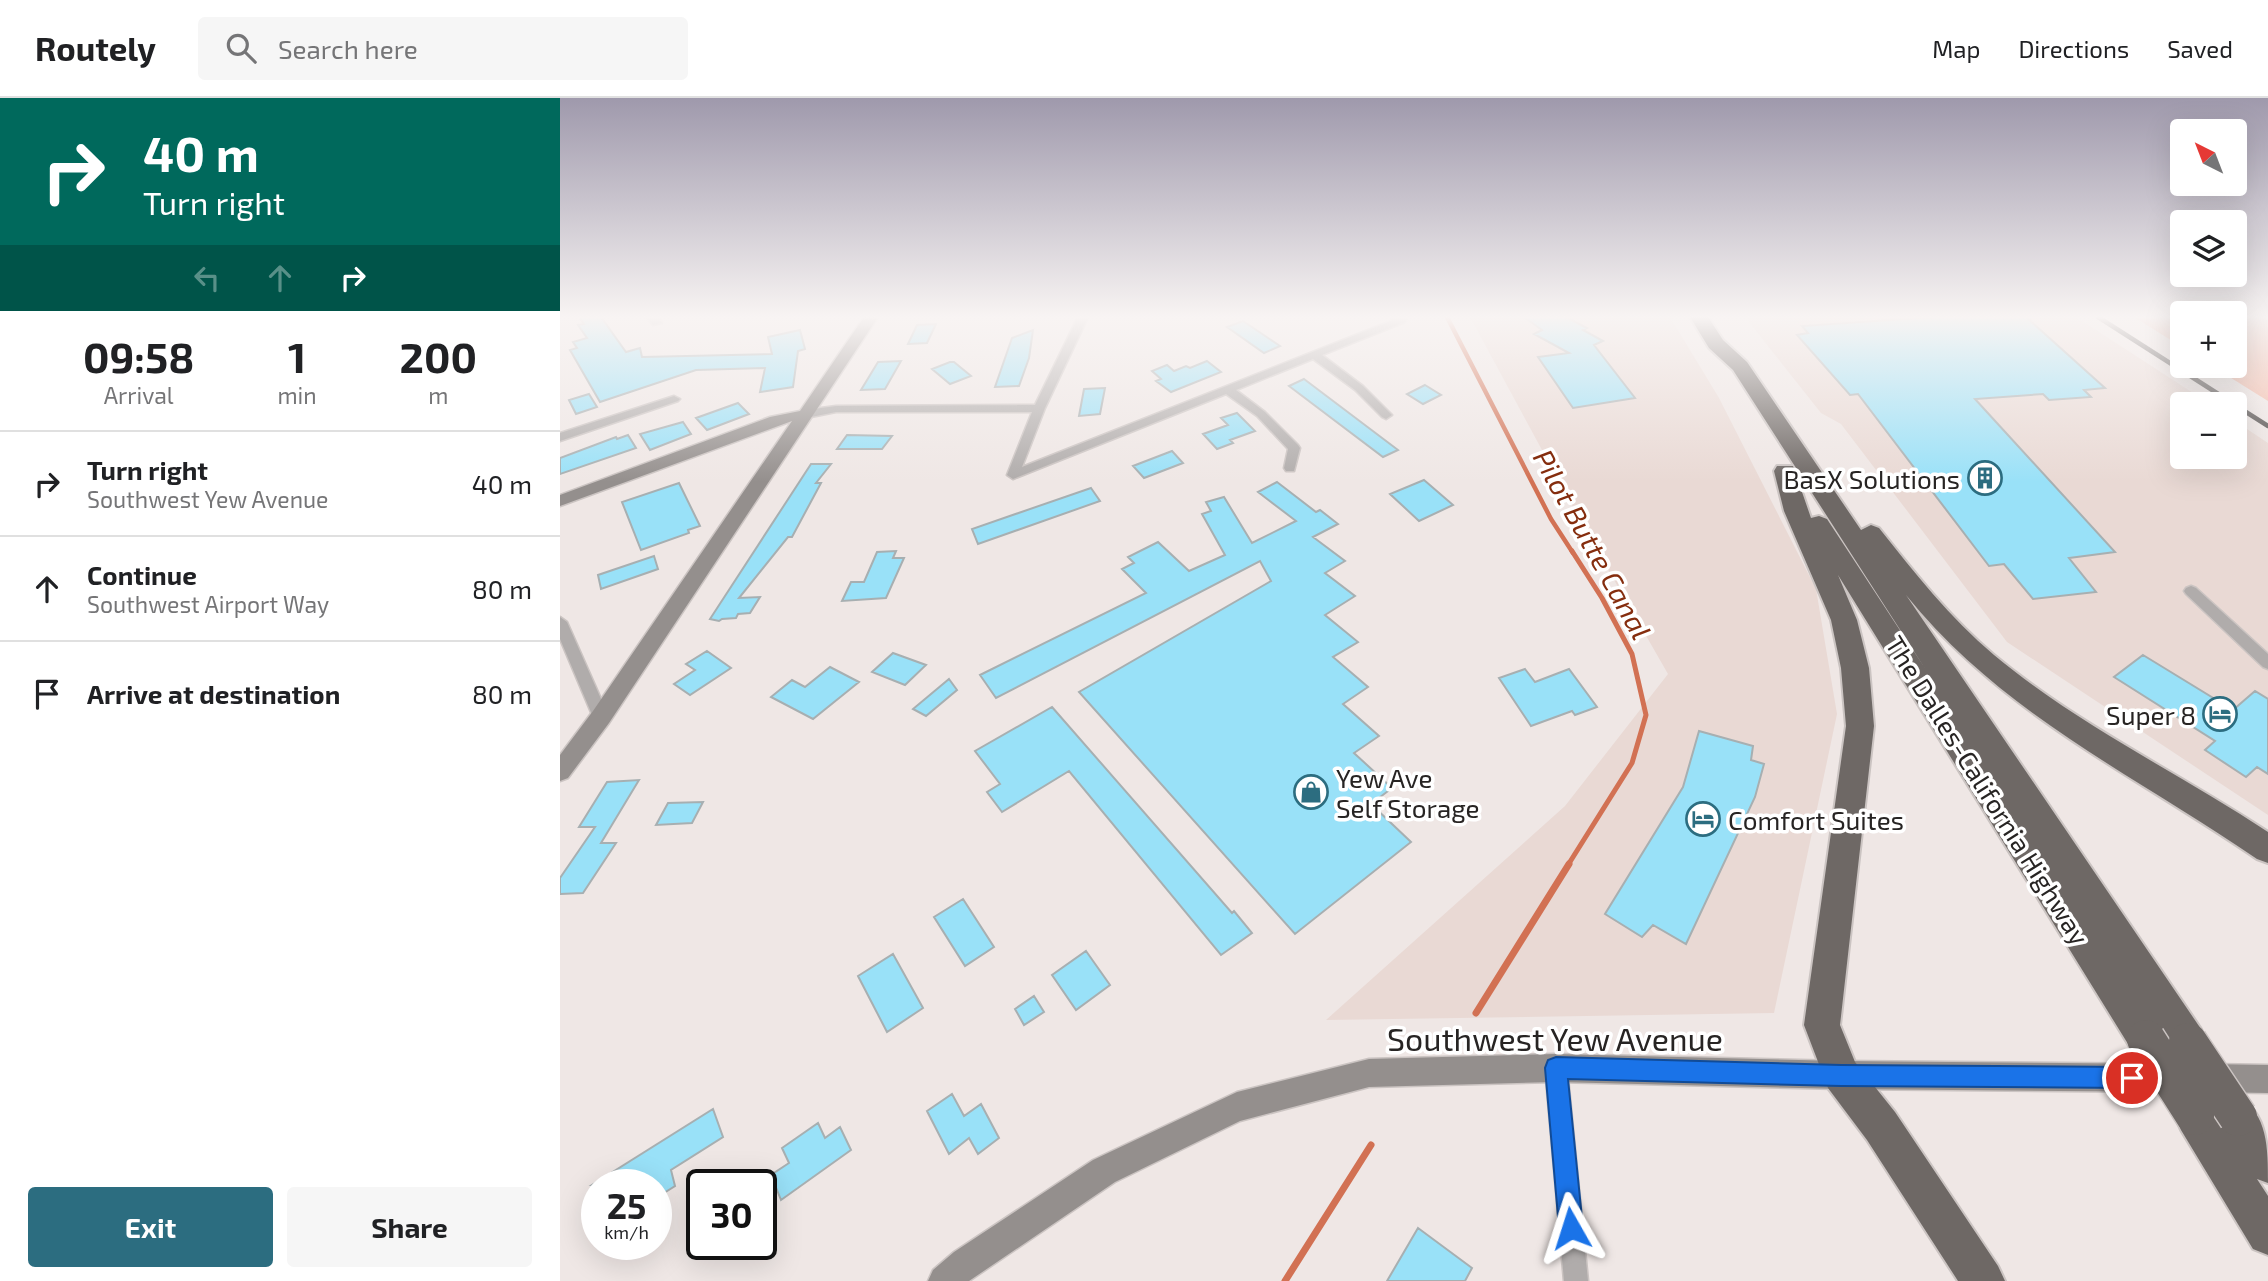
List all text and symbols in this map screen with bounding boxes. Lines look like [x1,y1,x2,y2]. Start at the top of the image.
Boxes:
search box [198,17,688,80]
text: Routely [35,28,156,68]
icon: search [222,29,260,67]
text: Search here [278,33,418,64]
text: Map [1932,34,1980,63]
text: Directions [2018,34,2129,63]
text: Saved [2167,34,2233,63]
north arrow [2170,119,2247,196]
map controls [2170,119,2247,469]
text: 40 m [143,123,259,182]
icon: right [28,126,119,217]
text: Turn right [143,183,285,221]
button: layers [2170,210,2247,287]
icon: left [188,259,226,297]
icon: ahead [261,259,299,297]
icon: right [334,259,372,297]
button: + [2170,301,2247,378]
text: 09:58 [83,331,194,381]
text: 1 [288,331,306,381]
text: 200 [400,331,477,381]
text: Arrival [104,381,174,409]
text: min [277,381,317,409]
text: m [428,381,448,409]
button: − [2170,392,2247,469]
water label: Pilot Butte Canal [1527,443,1659,645]
text: Turn right [87,454,208,485]
building icon: BasX Solutions [1966,459,2004,497]
place label: BasX Solutions [1783,463,1960,494]
icon: right [28,465,66,503]
text: 40 m [472,468,532,499]
text: Southwest Yew Avenue [87,485,328,513]
text: Continue [87,559,197,590]
icon: ahead [28,570,66,608]
text: 80 m [472,573,532,604]
text: Southwest Airport Way [87,590,329,618]
street label: The Dalles-California Highway [1880,630,2096,950]
icon: arrive [28,675,66,713]
text: Arrive at destination [87,678,340,709]
text: 80 m [472,678,532,709]
hotel icon: Super 8 [2201,695,2239,733]
place label: Super 8 [2106,699,2196,730]
place label: Yew Ave Self Storage [1336,762,1480,823]
shop icon: Yew Ave Self Storage [1292,773,1330,811]
hotel icon: Comfort Suites [1684,800,1722,838]
place label: Comfort Suites [1728,804,1904,835]
street label: Southwest Yew Avenue [1387,1019,1723,1057]
pin [2102,1048,2162,1108]
icon: arrive [2113,1059,2151,1097]
speed limit sign: 30 [686,1169,777,1260]
text: 25 [607,1184,646,1226]
button: Exit [28,1187,273,1267]
button: Share [287,1187,532,1267]
position arrow [1534,1191,1608,1265]
text: km/h [604,1221,649,1243]

